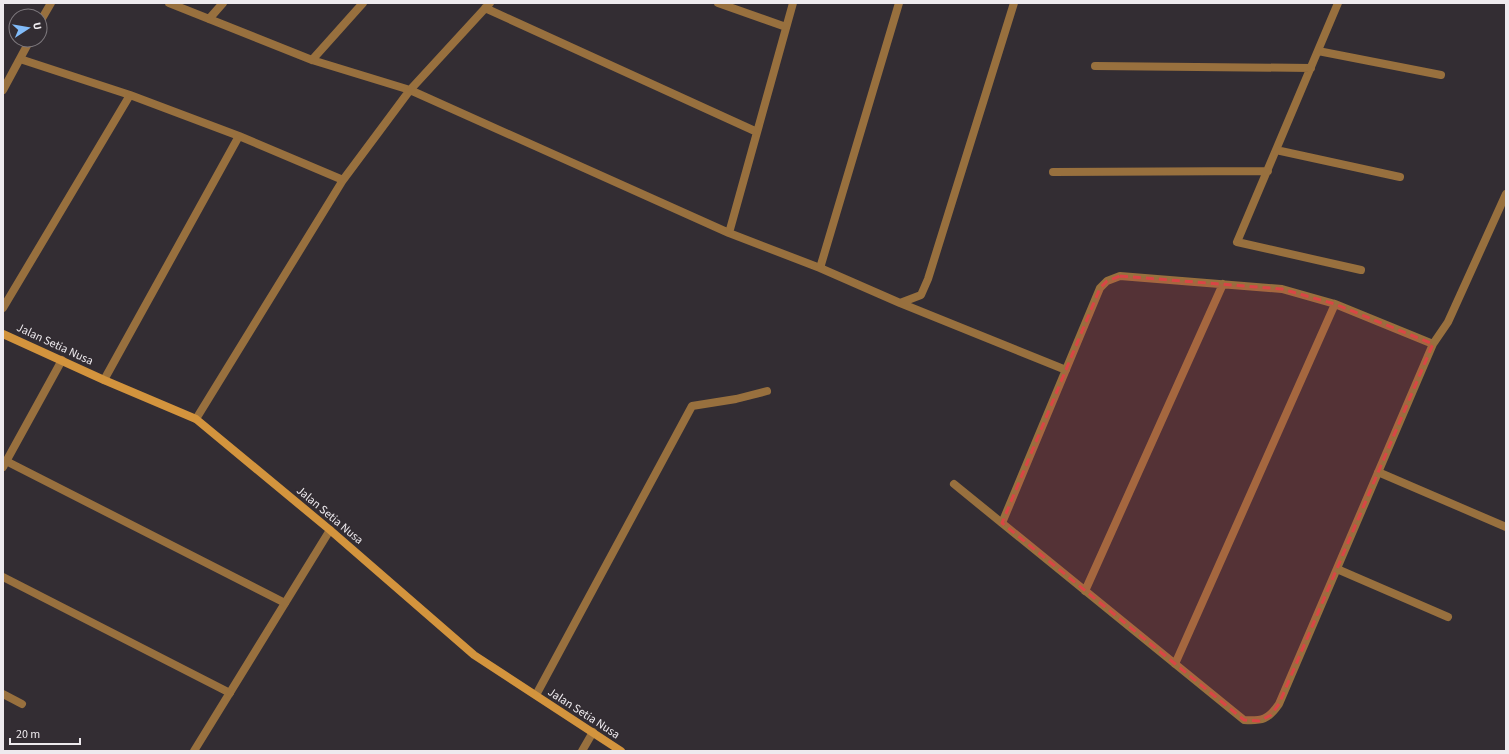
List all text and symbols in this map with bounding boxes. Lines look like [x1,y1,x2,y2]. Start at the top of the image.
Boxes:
north arrow [8,8,48,48]
text: U [29,21,45,31]
street label: Jalan Setia Nusa [14,319,96,370]
street label: Jalan Setia Nusa [292,482,367,549]
street label: Jalan Setia Nusa [544,684,623,743]
scale bar [10,720,80,746]
text: 20 m [16,726,40,743]

